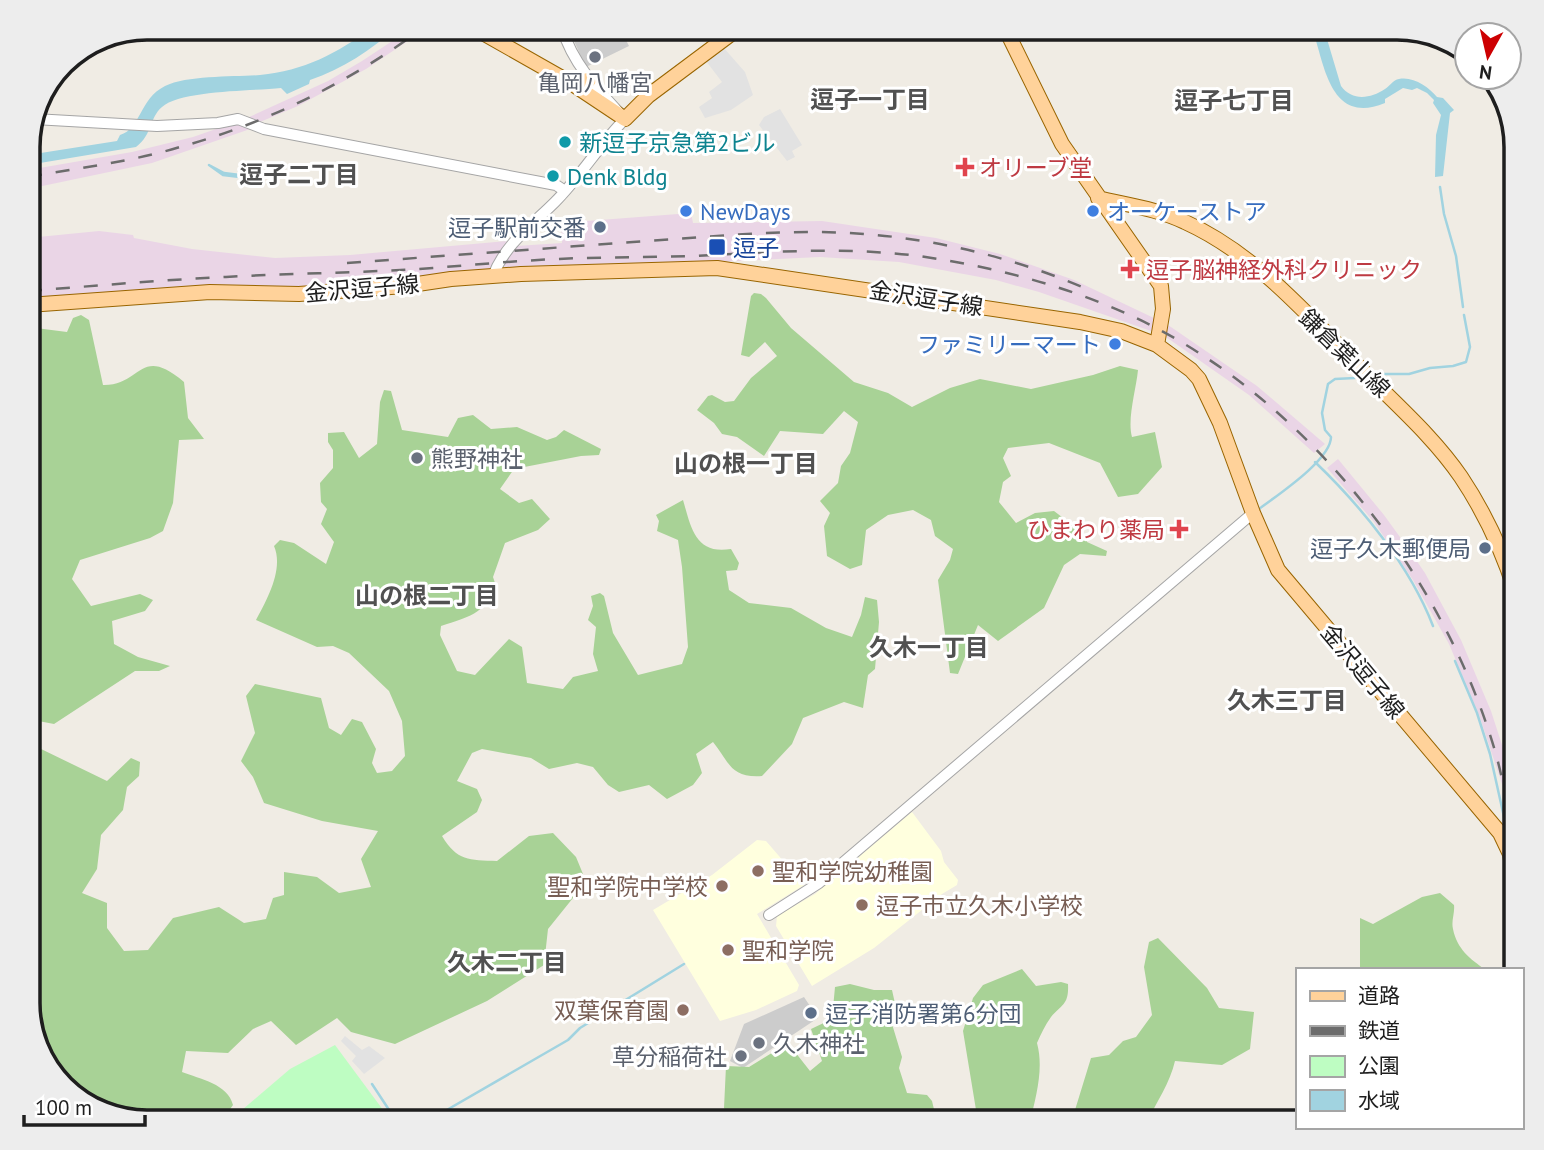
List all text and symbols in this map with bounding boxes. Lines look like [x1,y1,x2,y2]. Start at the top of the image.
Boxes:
north arrow [1453,21,1523,91]
marker: 亀岡八幡宮 [587,49,603,65]
text: N [1478,60,1493,86]
place label: 亀岡八幡宮 [538,68,653,97]
district label: 逗子一丁目 [810,84,930,115]
district label: 逗子七丁目 [1174,85,1294,116]
place label: 新逗子京急第2ビル [579,128,776,157]
marker: 新逗子京急第2ビル [557,134,573,150]
place label: オリーブ堂 [979,153,1093,182]
district label: 逗子二丁目 [239,159,359,190]
marker: オリーブ堂 [957,159,973,175]
place label: Denk Bldg [567,162,668,191]
marker: Denk Bldg [545,168,561,184]
place label: NewDays [700,197,791,226]
place label: オーケーストア [1107,197,1267,226]
marker: NewDays [678,203,694,219]
marker: オーケーストア [1085,203,1101,219]
place label: 逗子駅前交番 [448,213,586,242]
marker: 逗子駅前交番 [592,219,608,235]
place label: 逗子 [733,233,779,262]
marker: 逗子 [707,237,727,257]
place label: 逗子脳神経外科クリニック [1146,255,1422,284]
marker: 逗子脳神経外科クリニック [1120,259,1140,279]
street label: 金沢逗子線 [303,269,421,307]
street label: 金沢逗子線 [867,275,985,321]
street label: 鎌倉葉山線 [1294,303,1396,403]
place label: ファミリーマート [917,330,1101,359]
marker: ファミリーマート [1107,336,1123,352]
place label: 熊野神社 [431,444,523,473]
district label: 山の根一丁目 [674,448,818,479]
marker: 熊野神社 [409,450,425,466]
place label: ひまわり薬局 [1027,515,1165,544]
marker: ひまわり薬局 [1171,521,1187,537]
place label: 逗子久木郵便局 [1310,534,1471,563]
marker: 逗子久木郵便局 [1477,540,1493,556]
district label: 山の根二丁目 [355,580,499,611]
street label: 金沢逗子線 [1315,618,1411,724]
district label: 久木一丁目 [869,632,989,663]
district label: 久木三丁目 [1227,685,1347,716]
place label: 聖和学院幼稚園 [772,857,933,886]
marker: 聖和学院幼稚園 [750,863,766,879]
place label: 聖和学院中学校 [547,872,708,901]
marker: 聖和学院中学校 [714,878,730,894]
place label: 逗子市立久木小学校 [876,891,1083,920]
marker: 逗子市立久木小学校 [854,897,870,913]
place label: 聖和学院 [742,936,834,965]
marker: 聖和学院 [720,942,736,958]
district label: 久木二丁目 [447,947,567,978]
legend [1296,968,1523,1129]
text: 道路 [1358,982,1400,1009]
place label: 双葉保育園 [554,996,669,1025]
place label: 逗子消防署第6分団 [825,999,1022,1028]
marker: 双葉保育園 [675,1002,691,1018]
marker: 逗子消防署第6分団 [803,1005,819,1021]
text: 鉄道 [1358,1017,1400,1044]
place label: 久木神社 [773,1029,865,1058]
marker: 久木神社 [751,1035,767,1051]
place label: 草分稲荷社 [612,1042,727,1071]
marker: 草分稲荷社 [733,1048,749,1064]
text: 公園 [1358,1052,1400,1079]
scale bar [24,1084,145,1128]
text: 水域 [1358,1087,1400,1114]
text: 100 m [35,1094,92,1121]

